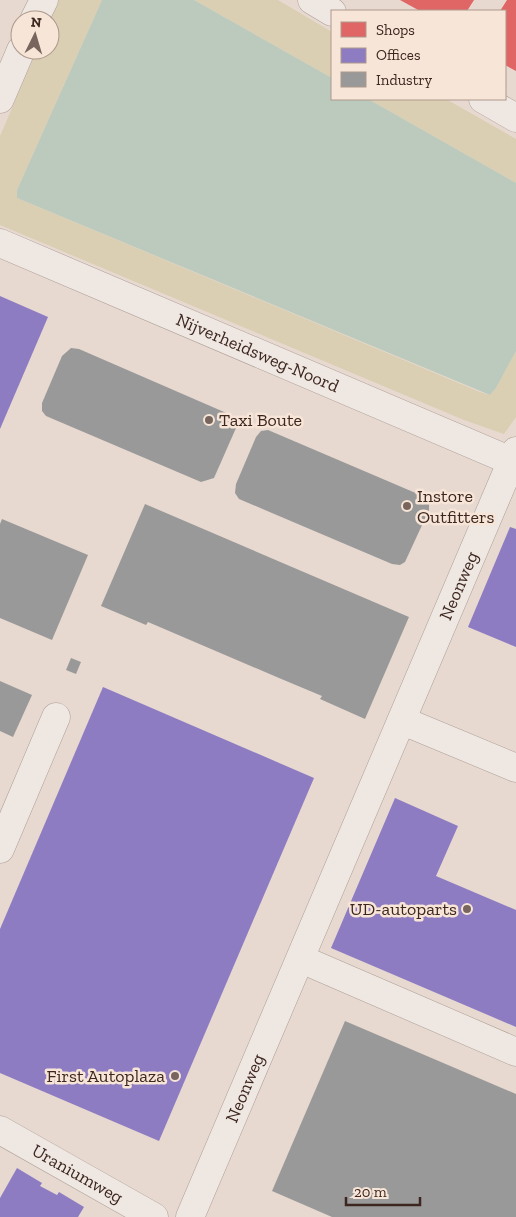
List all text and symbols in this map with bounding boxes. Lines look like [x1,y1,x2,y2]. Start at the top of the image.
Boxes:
north arrow [10,10,60,60]
legend [331,10,506,100]
text: N [30,14,42,32]
text: Shops [376,21,415,39]
text: Offices [376,46,420,64]
text: Industry [376,71,433,89]
street label: Nijverheidsweg-Noord [173,308,343,397]
place label: Taxi Boute [219,409,302,431]
marker: Taxi Boute [203,414,215,426]
place label: Instore Outfitters [417,485,495,528]
marker: Instore Outfitters [401,500,413,512]
street label: Neonweg [434,548,483,623]
place label: UD-autoparts [350,898,457,920]
marker: UD-autoparts [461,903,473,915]
street label: Neonweg [221,1050,269,1126]
place label: First Autoplaza [46,1065,165,1087]
marker: First Autoplaza [169,1070,181,1082]
street label: Uraniumweg [28,1139,127,1208]
scale bar [346,1174,420,1206]
text: 20 m [354,1183,387,1201]

